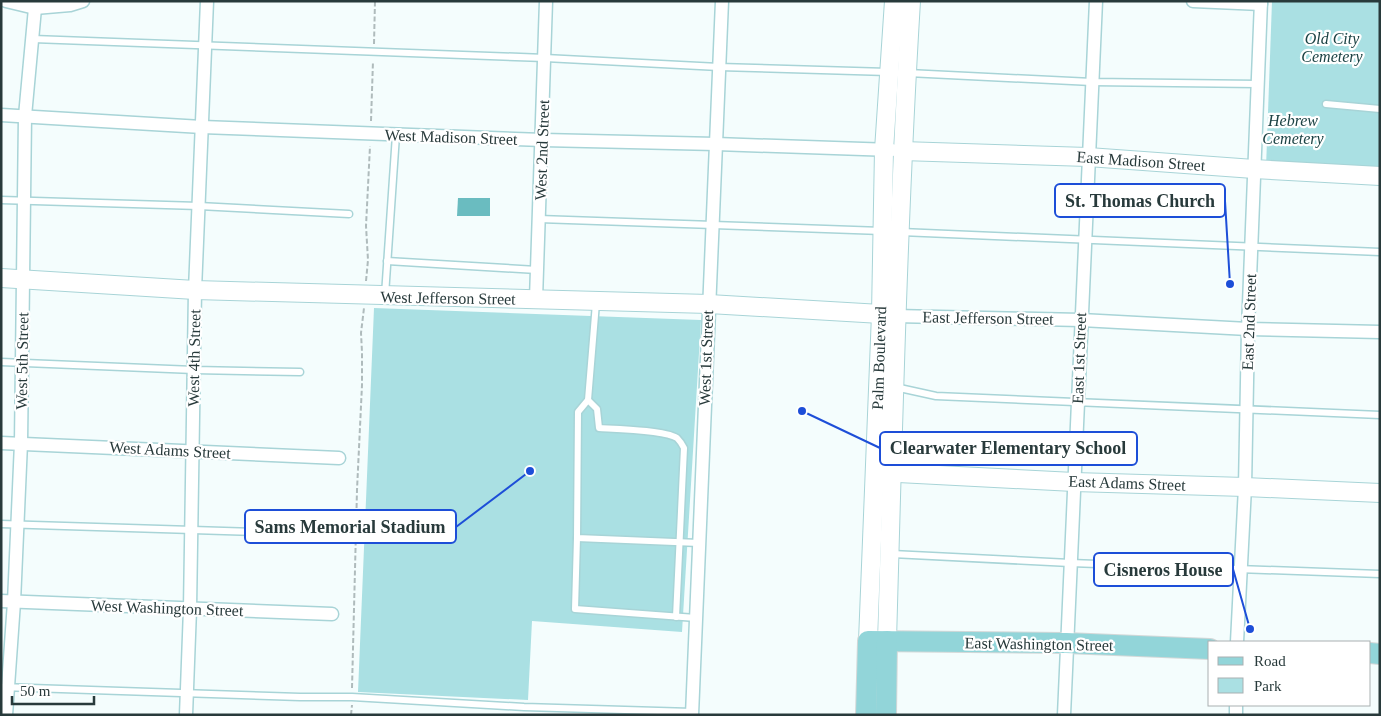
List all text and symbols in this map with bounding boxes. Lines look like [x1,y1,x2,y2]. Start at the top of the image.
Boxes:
park label: Old City Cemetery [1301,30,1364,66]
street label: West 2nd Street [532,99,552,201]
park label: Hebrew Cemetery [1262,112,1325,148]
street label: West Madison Street [384,126,518,148]
street label: East Madison Street [1076,148,1206,174]
callout: St. Thomas Church [1055,184,1225,217]
text: St. Thomas Church [1065,191,1215,211]
street label: East 2nd Street [1239,273,1259,371]
street label: West Jefferson Street [380,288,516,308]
street label: Palm Boulevard [869,306,889,410]
street label: East Jefferson Street [922,308,1054,328]
street label: West 4th Street [185,309,203,407]
street label: West 1st Street [696,309,716,406]
street label: East 1st Street [1069,311,1089,404]
street label: West 5th Street [13,312,31,410]
callout: Clearwater Elementary School [880,432,1137,465]
street label: West Adams Street [109,438,232,462]
text: Clearwater Elementary School [890,438,1126,458]
street label: East Adams Street [1068,472,1186,494]
callout: Sams Memorial Stadium [245,510,456,543]
text: Sams Memorial Stadium [255,517,446,537]
callout: Cisneros House [1094,553,1233,586]
text: Cisneros House [1103,560,1223,580]
street label: West Washington Street [90,597,244,620]
street label: East Washington Street [965,634,1114,655]
legend [1208,641,1371,706]
text: Road [1254,653,1286,669]
scale bar [12,674,95,706]
text: Park [1254,678,1282,694]
text: 50 m [20,683,51,699]

